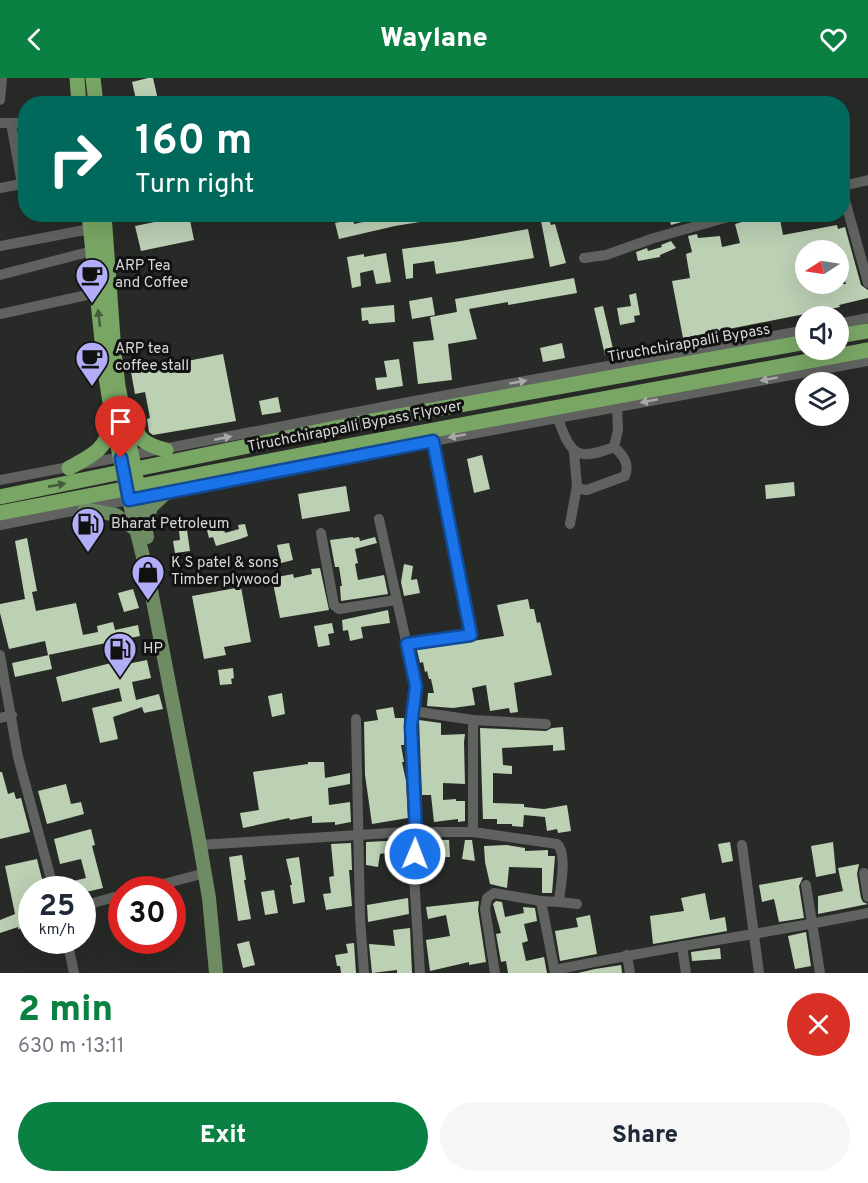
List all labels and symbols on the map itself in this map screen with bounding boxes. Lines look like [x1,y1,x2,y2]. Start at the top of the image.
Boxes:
north arrow [795,240,849,294]
cafe icon: ARP Tea and Coffee [74,257,110,304]
place label: ARP Tea and Coffee [115,257,188,293]
one-way arrow [94,309,104,328]
street label: Tiruchchirappalli Bypass [606,320,772,368]
cafe icon: ARP tea coffee stall [74,340,110,387]
place label: ARP tea coffee stall [115,340,189,376]
one-way arrow [759,375,778,384]
one-way arrow [508,377,527,386]
pin [95,396,146,458]
street label: Tiruchchirappalli Bypass Flyover [246,397,464,457]
one-way arrow [639,397,658,406]
one-way arrow [447,432,466,441]
one-way arrow [214,433,233,442]
one-way arrow [48,480,67,489]
fuel station icon: Bharat Petroleum [70,506,106,553]
place label: Bharat Petroleum [111,515,229,534]
shop icon: K S patel & sons Timber plywood [130,554,166,601]
place label: K S patel & sons Timber plywood [171,554,279,590]
fuel station icon: HP [102,631,138,678]
place label: HP [143,640,163,659]
position arrow [383,822,447,886]
speed limit sign: 30 [108,876,186,954]

